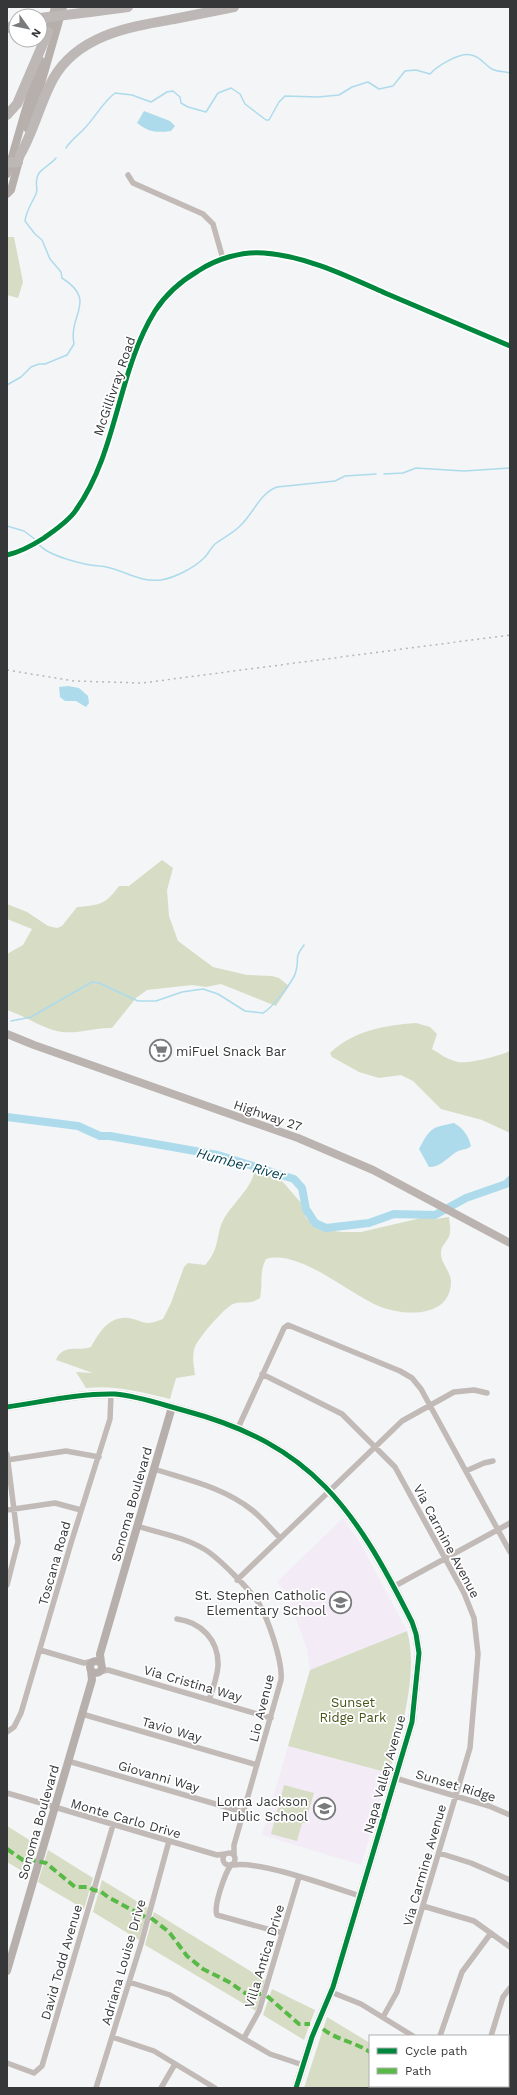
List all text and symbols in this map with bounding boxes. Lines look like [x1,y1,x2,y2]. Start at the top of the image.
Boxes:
north arrow [8,8,48,48]
text: N [28,26,44,40]
street label: McGillivray Road [90,335,138,438]
supermarket icon: miFuel Snack Bar [147,1038,173,1064]
place label: miFuel Snack Bar [176,1044,286,1059]
street label: Highway 27 [232,1097,304,1134]
water label: Humber River [195,1144,288,1184]
street label: Sonoma Boulevard [108,1445,155,1563]
street label: Via Carmine Avenue [410,1482,483,1600]
street label: Toscana Road [35,1519,74,1607]
place label: St. Stephen Catholic Elementary School [195,1588,326,1618]
school or university icon: St. Stephen Catholic Elementary School [328,1589,354,1615]
street label: Via Cristina Way [142,1662,244,1705]
street label: Lio Avenue [246,1673,277,1743]
park label: Sunset Ridge Park [319,1695,387,1725]
street label: Napa Valley Avenue [360,1713,409,1835]
street label: Tavio Way [140,1714,204,1745]
street label: Giovanni Way [116,1758,202,1795]
street label: Sonoma Boulevard [15,1763,62,1881]
street label: Sunset Ridge [414,1766,498,1805]
place label: Lorna Jackson Public School [216,1794,308,1824]
school or university icon: Lorna Jackson Public School [311,1795,337,1821]
street label: Monte Carlo Drive [69,1796,183,1841]
street label: Via Carmine Avenue [400,1802,449,1928]
street label: Adriana Louise Drive [98,1897,149,2027]
street label: David Todd Avenue [38,1903,85,2022]
street label: Villa Antica Drive [242,1903,287,2010]
legend [369,2035,509,2087]
text: Cycle path [405,2044,467,2058]
text: Path [405,2064,431,2078]

